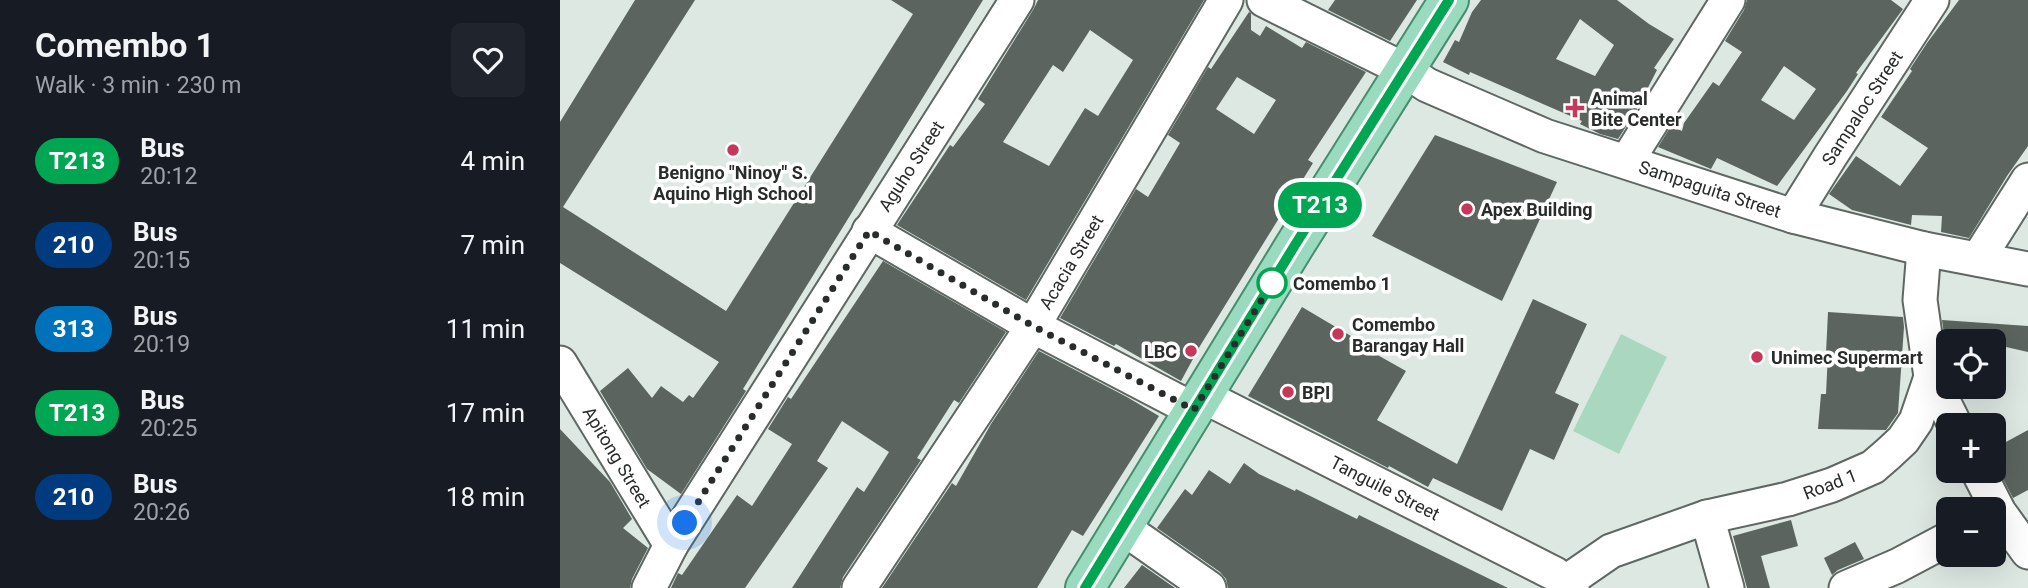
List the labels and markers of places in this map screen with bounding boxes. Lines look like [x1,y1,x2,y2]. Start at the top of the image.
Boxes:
place label: Animal Bite Center [1591,88,1682,130]
marker: Animal Bite Center [1565,98,1585,118]
marker: Benigno "Ninoy" S. Aquino High School [725,142,741,158]
place label: Benigno "Ninoy" S. Aquino High School [653,162,813,204]
place label: Apex Building [1481,199,1593,220]
marker: Apex Building [1459,201,1475,217]
marker: Comembo 1 [1257,268,1287,298]
place label: Comembo 1 [1293,273,1391,294]
place label: Comembo Barangay Hall [1352,314,1464,356]
marker: Comembo Barangay Hall [1330,326,1346,342]
place label: LBC [1144,341,1177,362]
marker: LBC [1183,343,1199,359]
place label: Unimec Supermart [1771,347,1923,368]
marker: Unimec Supermart [1749,349,1765,365]
place label: BPI [1302,382,1330,403]
marker: BPI [1280,384,1296,400]

